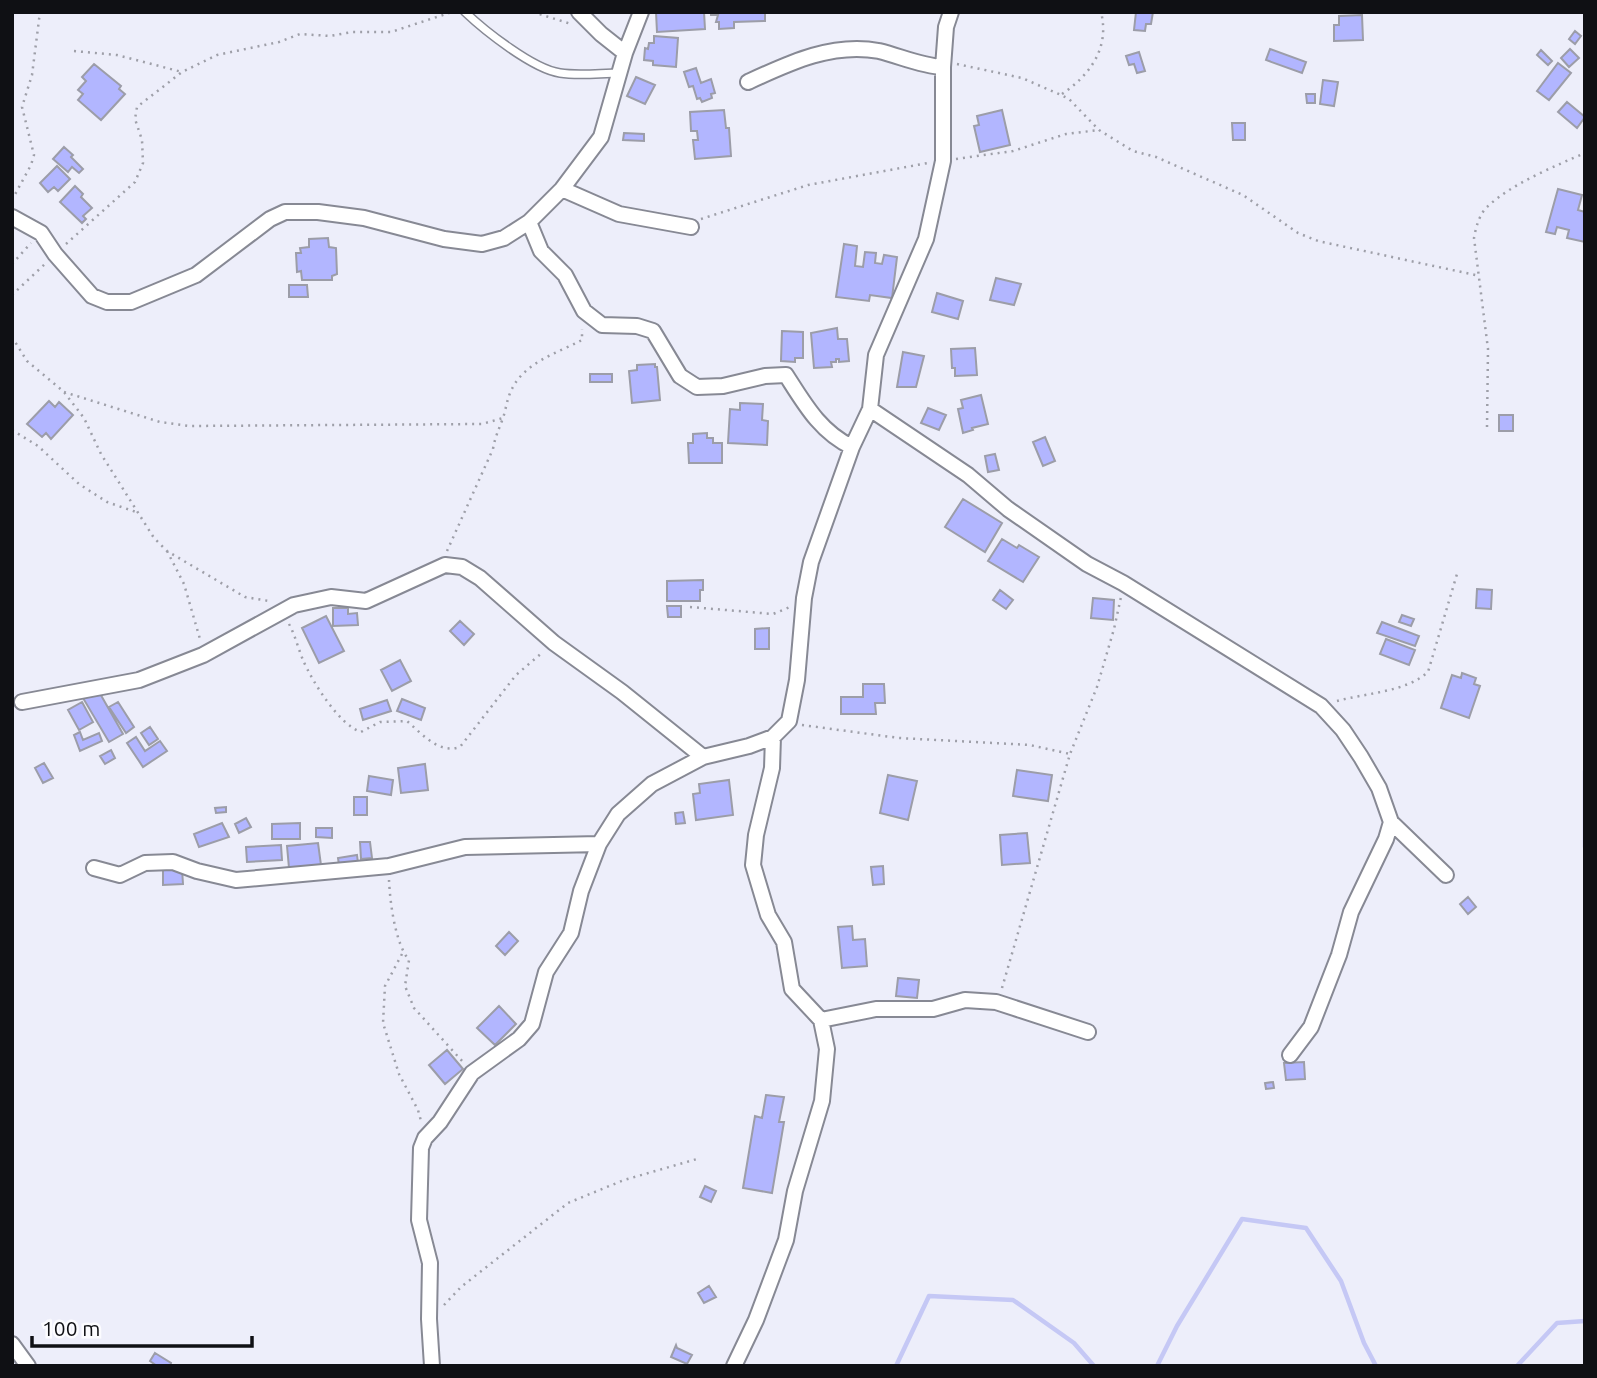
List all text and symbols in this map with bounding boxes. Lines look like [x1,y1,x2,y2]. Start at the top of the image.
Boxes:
scale bar [32,1304,252,1348]
text: 100 m [42,1316,100,1340]

